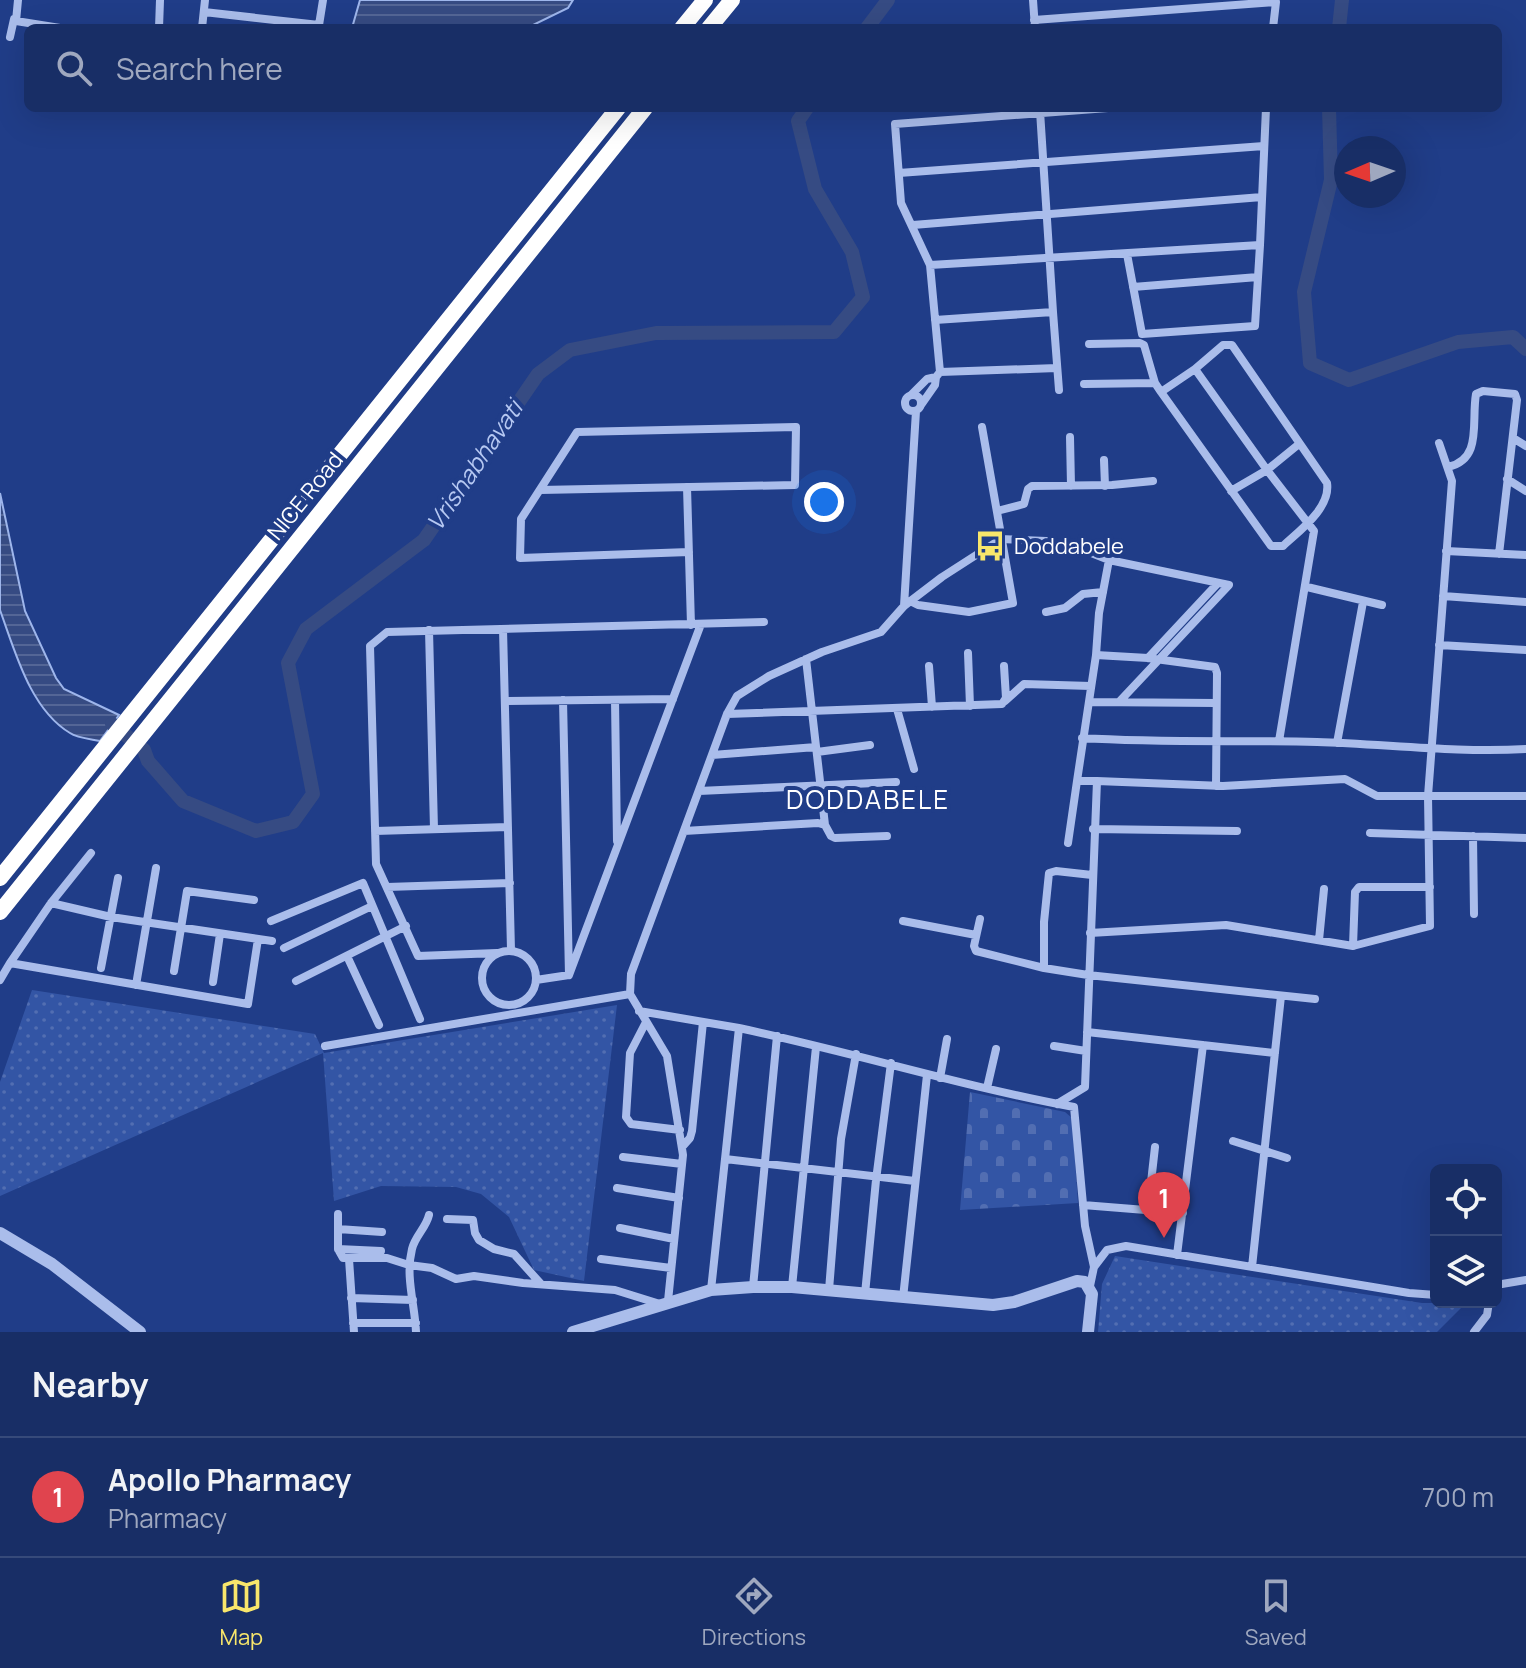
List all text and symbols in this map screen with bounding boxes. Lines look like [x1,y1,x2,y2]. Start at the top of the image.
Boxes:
search box [24,24,1502,112]
icon: search [52,46,96,90]
text: Search here [116,48,283,89]
north arrow [1334,136,1406,208]
water label: Vrishabhavati [418,391,531,537]
street label: NICE Road [260,446,350,546]
your location [804,482,844,522]
bus stop icon: Doddabele [973,529,1007,563]
place label: Doddabele [1014,531,1124,561]
district label: DODDABELE [786,781,950,817]
map controls [1430,1164,1502,1308]
button: locate [1430,1164,1502,1236]
pin: 1 [1138,1172,1190,1238]
button: layers [1430,1236,1502,1308]
text: Nearby [32,1361,148,1407]
text: Apollo Pharmacy [108,1459,351,1500]
text: 1 [52,1479,64,1515]
text: 700 m [1422,1479,1494,1515]
text: Pharmacy [108,1500,227,1536]
tab: Map [219,1574,263,1652]
tab: Directions [702,1574,806,1652]
tab: Saved [1245,1574,1307,1652]

